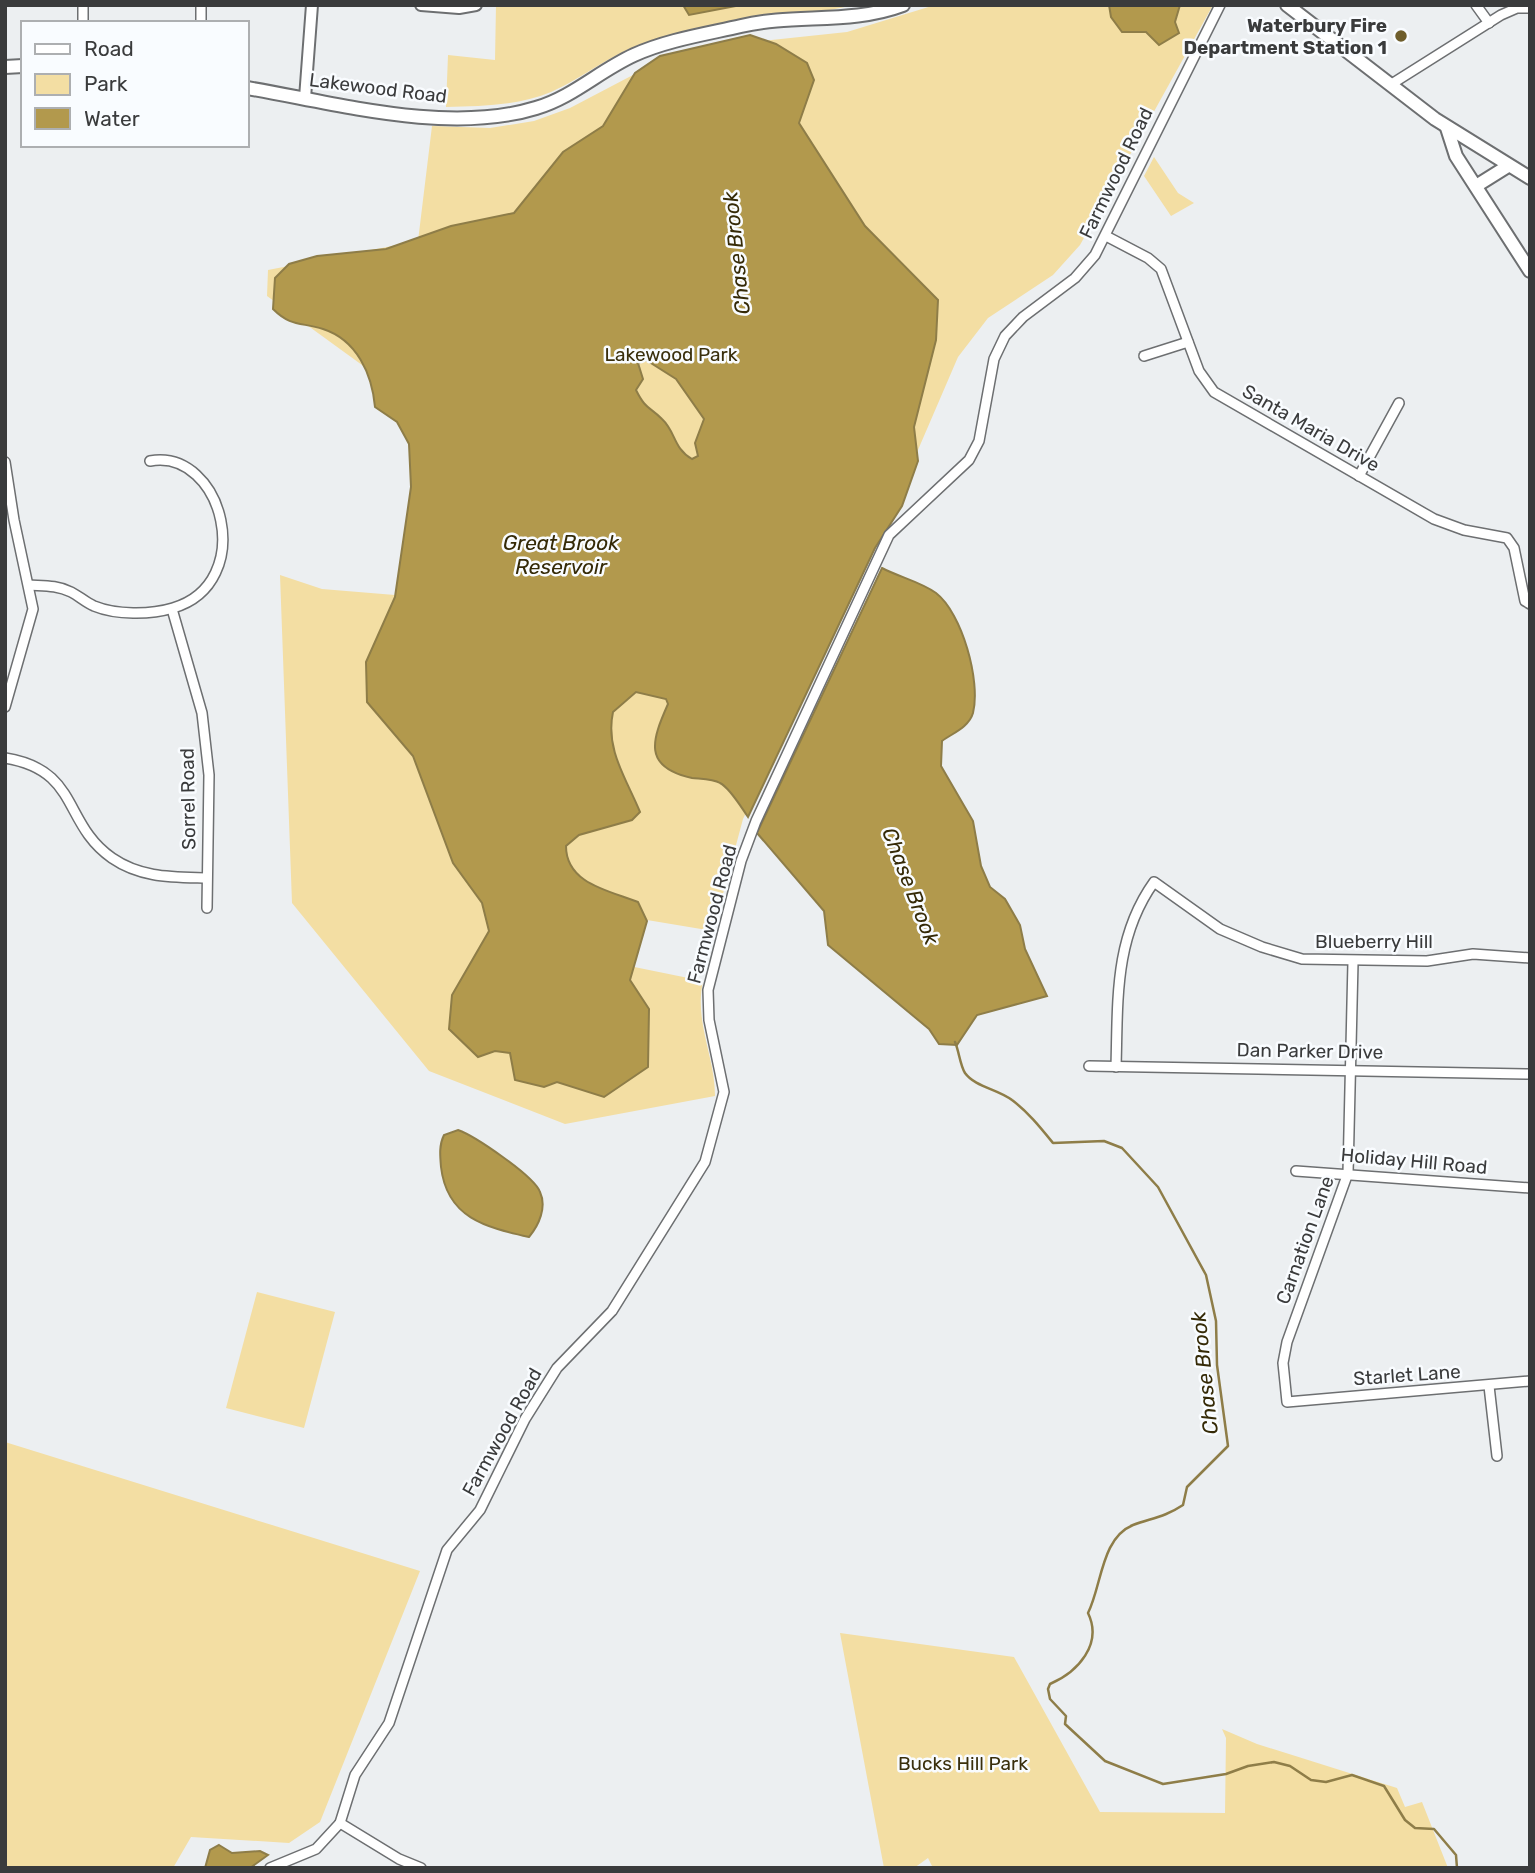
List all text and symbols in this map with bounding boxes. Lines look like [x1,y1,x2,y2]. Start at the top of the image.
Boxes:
place label: Waterbury Fire Department Station 1 [1183,14,1387,59]
legend [21,21,248,147]
marker: Waterbury Fire Department Station 1 [1393,28,1409,44]
text: Road [84,36,134,61]
street label: Lakewood Road [308,68,448,108]
text: Park [84,71,128,96]
street label: Farmwood Road [1074,104,1158,242]
text: Water [84,106,140,131]
water label: Chase Brook [717,189,755,316]
park label: Lakewood Park [604,343,738,366]
street label: Santa Maria Drive [1238,379,1384,477]
water label: Great Brook Reservoir [503,530,620,579]
street label: Sorrel Road [176,748,200,850]
water label: Chase Brook [877,824,945,949]
street label: Farmwood Road [682,842,742,986]
street label: Blueberry Hill [1315,930,1433,953]
street label: Dan Parker Drive [1236,1038,1384,1064]
street label: Holiday Hill Road [1340,1143,1488,1179]
street label: Carnation Lane [1271,1173,1339,1307]
water label: Chase Brook [1185,1309,1223,1436]
street label: Starlet Lane [1353,1360,1461,1390]
street label: Farmwood Road [457,1364,547,1500]
park label: Bucks Hill Park [898,1752,1028,1775]

